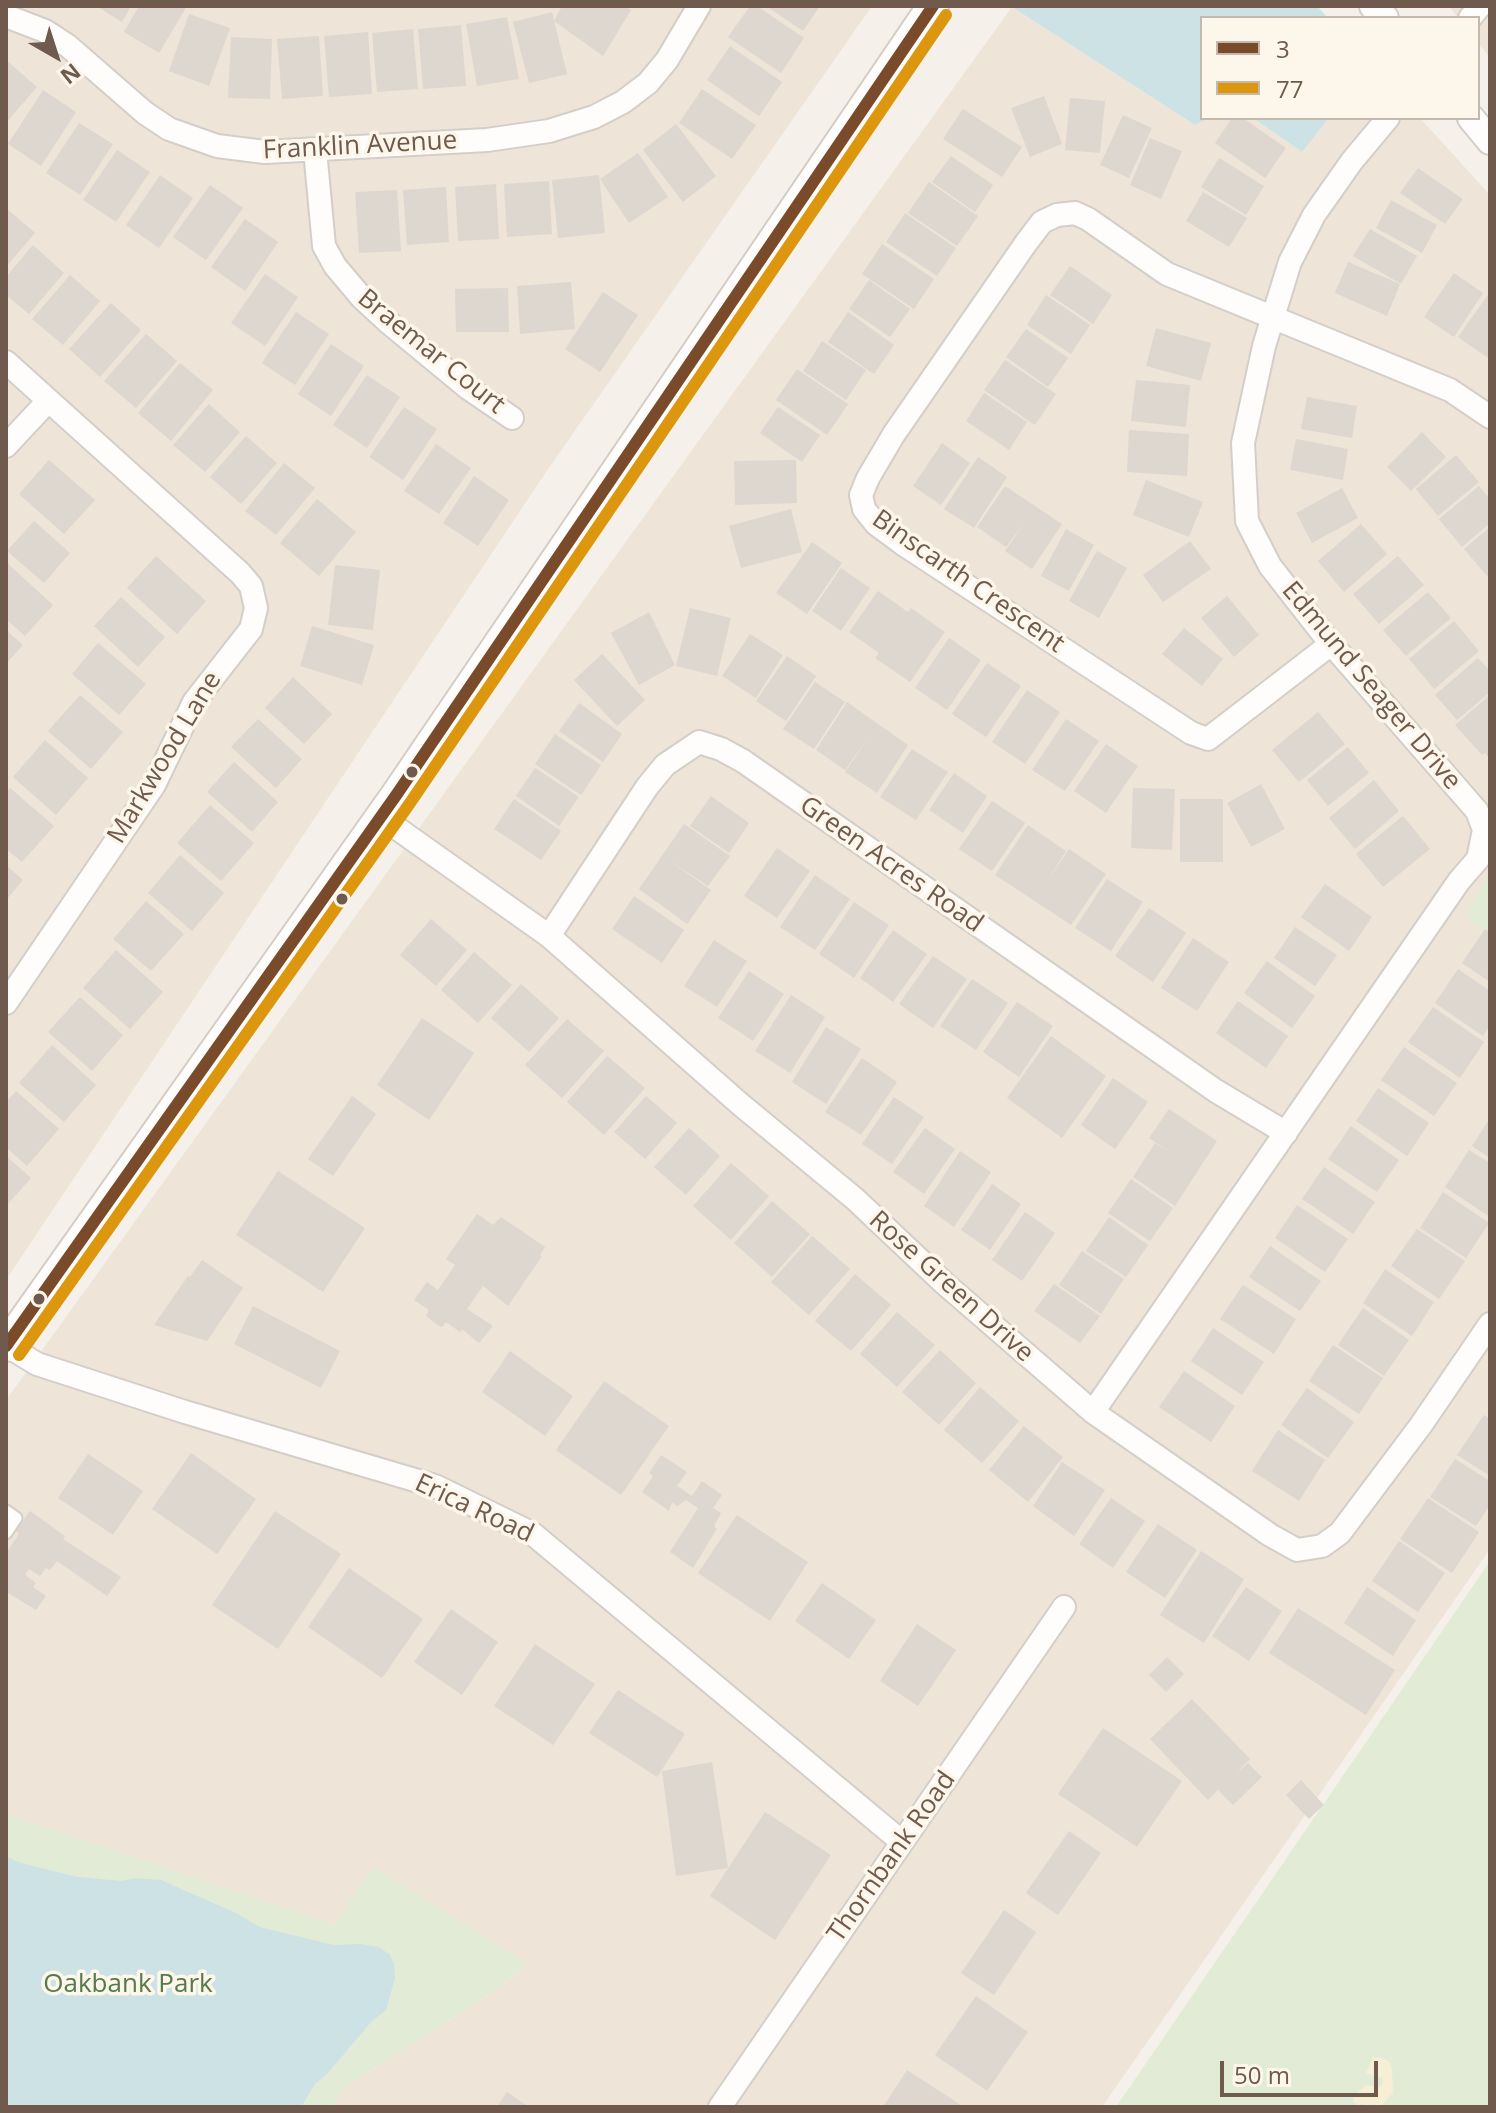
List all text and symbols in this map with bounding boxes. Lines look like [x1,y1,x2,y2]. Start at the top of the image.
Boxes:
north arrow [16,16,96,96]
legend [1200,16,1480,120]
text: 3 [1276,32,1290,65]
text: N [55,57,88,92]
text: 77 [1276,72,1303,105]
street label: Franklin Avenue [262,125,458,167]
street label: Braemar Court [351,283,511,421]
street label: Binscarth Crescent [866,504,1070,660]
street label: Edmund Seager Drive [1275,576,1467,796]
street label: Markwood Lane [101,666,229,850]
unlabelled marker [404,764,420,780]
street label: Green Acres Road [793,790,989,940]
unlabelled marker [334,891,350,907]
street label: Rose Green Drive [862,1205,1040,1369]
unlabelled marker [31,1291,47,1307]
street label: Erica Road [410,1468,538,1550]
street label: Thornbank Road [822,1766,962,1948]
park label: Oakbank Park [43,1969,213,2001]
scale bar [1224,2045,1382,2095]
text: 50 m [1234,2058,1290,2091]

